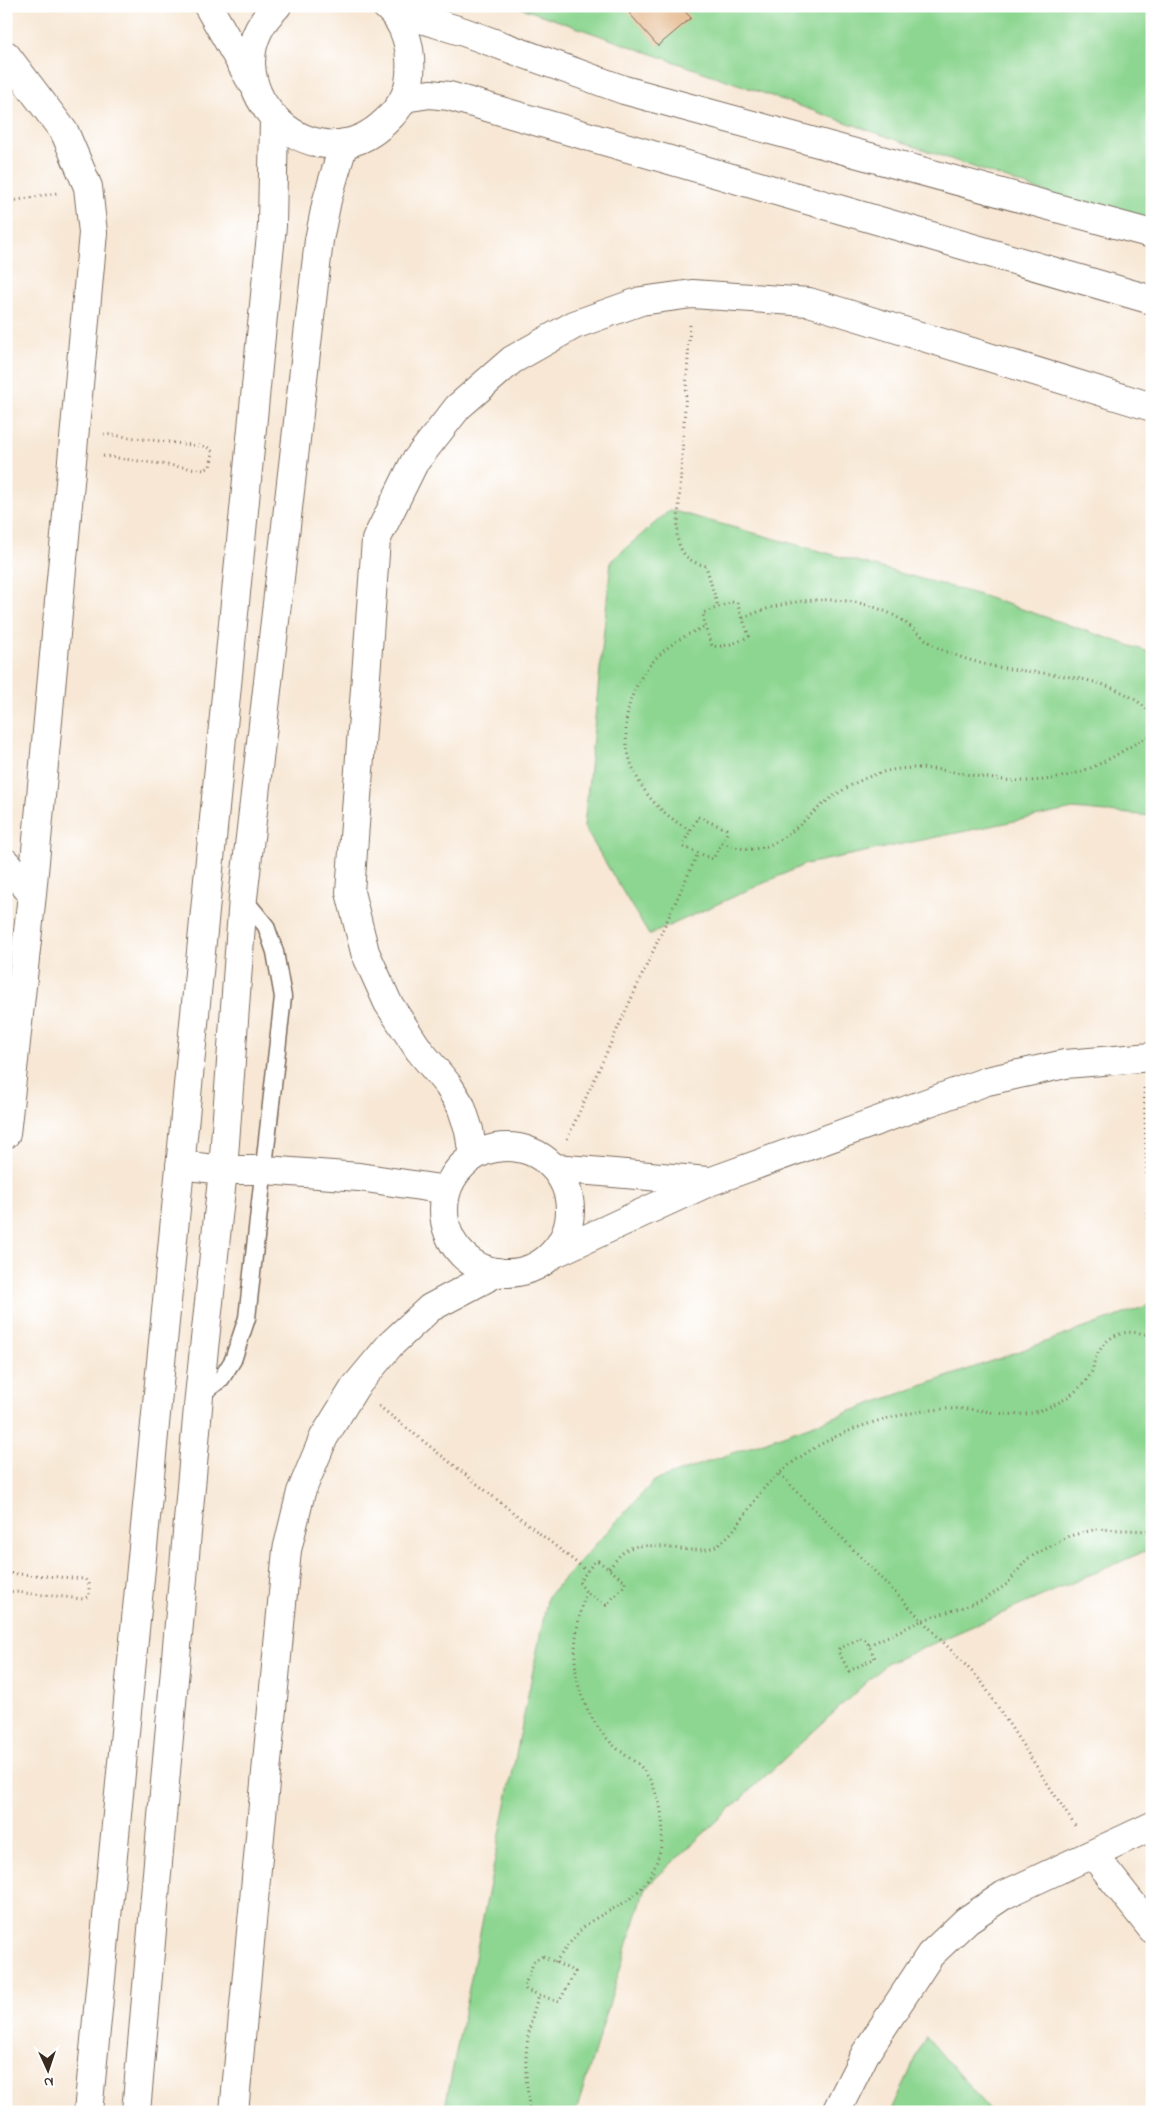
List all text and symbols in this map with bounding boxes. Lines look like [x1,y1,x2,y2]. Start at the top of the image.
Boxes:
north arrow [22,2046,72,2096]
text: N [43,2071,54,2092]

